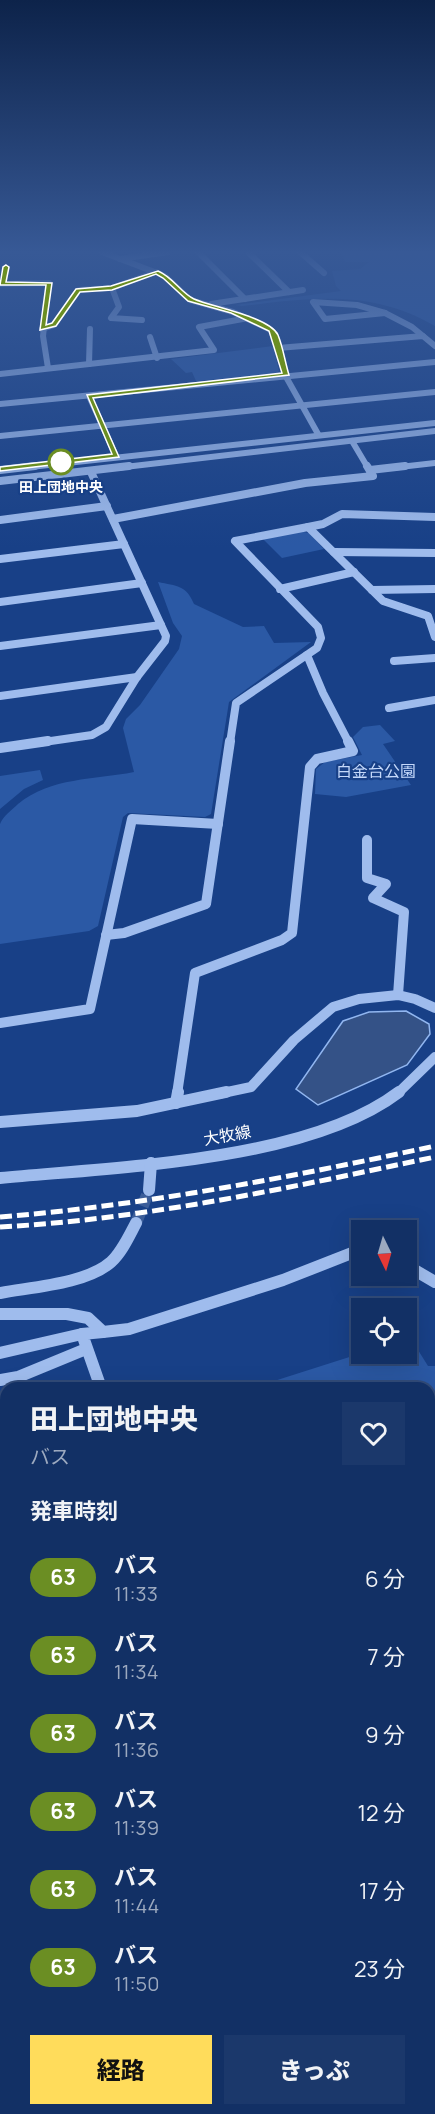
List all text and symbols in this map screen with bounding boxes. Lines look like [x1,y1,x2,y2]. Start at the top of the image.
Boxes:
marker: 田上団地中央 [48,449,74,475]
place label: 田上団地中央 [19,477,103,496]
park label: 白金台公園 [336,760,416,782]
street label: 大牧線 [201,1120,253,1150]
north arrow [351,1220,417,1286]
map controls [351,1220,417,1364]
button: locate [351,1298,417,1364]
text: 田上団地中央 [30,1399,198,1437]
button: heart [342,1402,405,1465]
text: バス [30,1443,70,1470]
text: 発車時刻 [30,1496,118,1526]
text: バス [114,1550,158,1580]
text: 63 [50,1563,76,1591]
text: 6 分 [365,1564,405,1594]
text: 11:33 [114,1580,158,1607]
text: バス [114,1628,158,1658]
text: 63 [50,1641,76,1669]
text: 7 分 [368,1642,405,1672]
text: 11:34 [114,1658,158,1685]
text: バス [114,1706,158,1736]
text: 63 [50,1719,76,1747]
text: 9 分 [365,1720,405,1750]
text: 11:36 [114,1736,159,1763]
text: バス [114,1784,158,1814]
text: 63 [50,1797,76,1825]
text: 12 分 [357,1798,405,1828]
text: 11:39 [114,1814,159,1841]
text: バス [114,1862,158,1892]
text: 63 [50,1875,76,1903]
text: 17 分 [359,1876,405,1906]
text: 11:44 [114,1892,159,1919]
text: バス [114,1940,158,1970]
text: 63 [50,1953,76,1981]
text: 23 分 [354,1954,405,1984]
text: 11:50 [114,1970,159,1997]
button: 経路 [30,2035,212,2104]
button: きっぷ [224,2035,405,2104]

